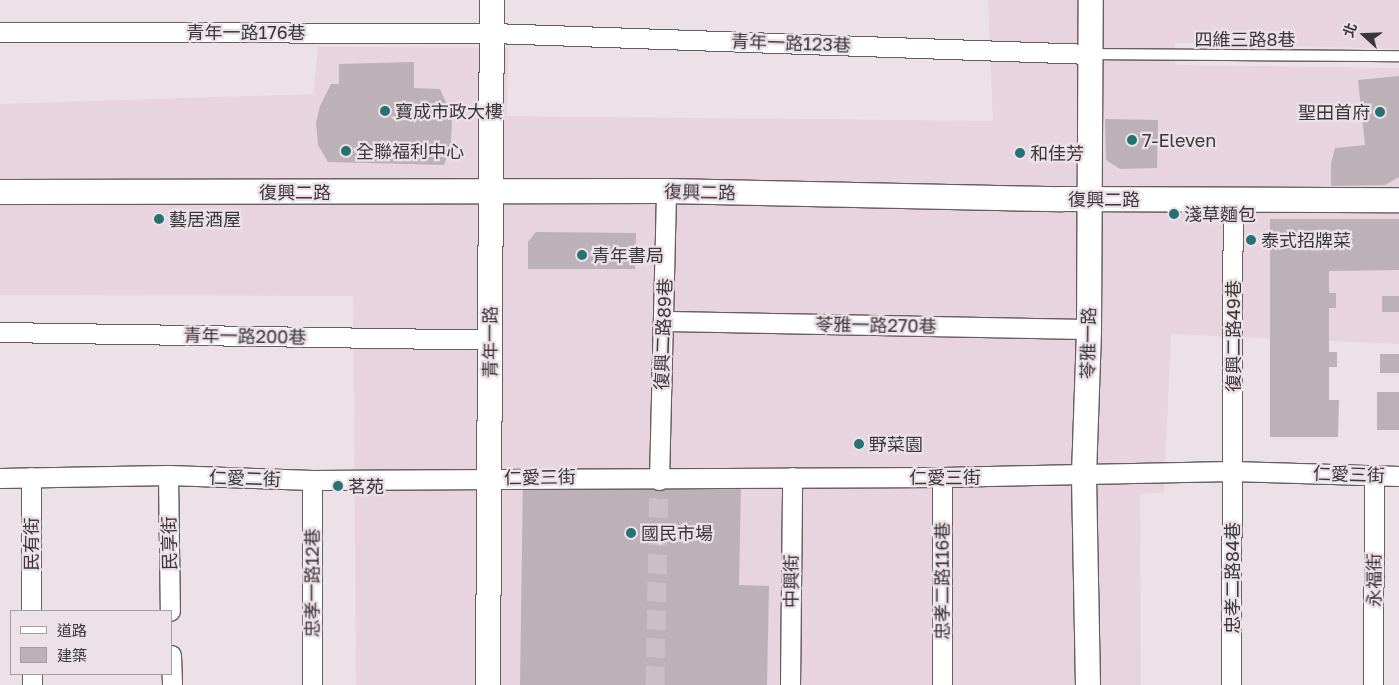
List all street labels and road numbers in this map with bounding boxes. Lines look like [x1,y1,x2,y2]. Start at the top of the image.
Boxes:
street label: 青年一路176巷 [186,21,306,43]
street label: 四維三路8巷 [1195,28,1295,50]
street label: 青年一路123巷 [731,30,851,56]
street label: 復興二路 [259,181,331,203]
street label: 復興二路 [664,181,736,203]
street label: 復興二路 [1068,188,1140,210]
street label: 復興二路89巷 [650,278,676,390]
street label: 復興二路49巷 [1222,280,1244,392]
street label: 青年一路 [479,306,501,378]
street label: 苓雅一路 [1077,307,1099,379]
street label: 苓雅一路270巷 [815,313,937,337]
street label: 青年一路200巷 [183,324,307,348]
street label: 仁愛三街 [1313,462,1385,486]
street label: 仁愛二街 [209,466,281,490]
street label: 仁愛三街 [504,466,576,488]
street label: 仁愛三街 [909,466,981,488]
street label: 民享街 [158,516,180,570]
street label: 民有街 [20,517,42,571]
street label: 忠孝二路116巷 [931,522,953,640]
street label: 忠孝二路84巷 [1221,522,1243,634]
street label: 忠孝一路12巷 [301,528,323,638]
street label: 永福街 [1363,553,1385,607]
street label: 中興街 [780,554,802,608]

